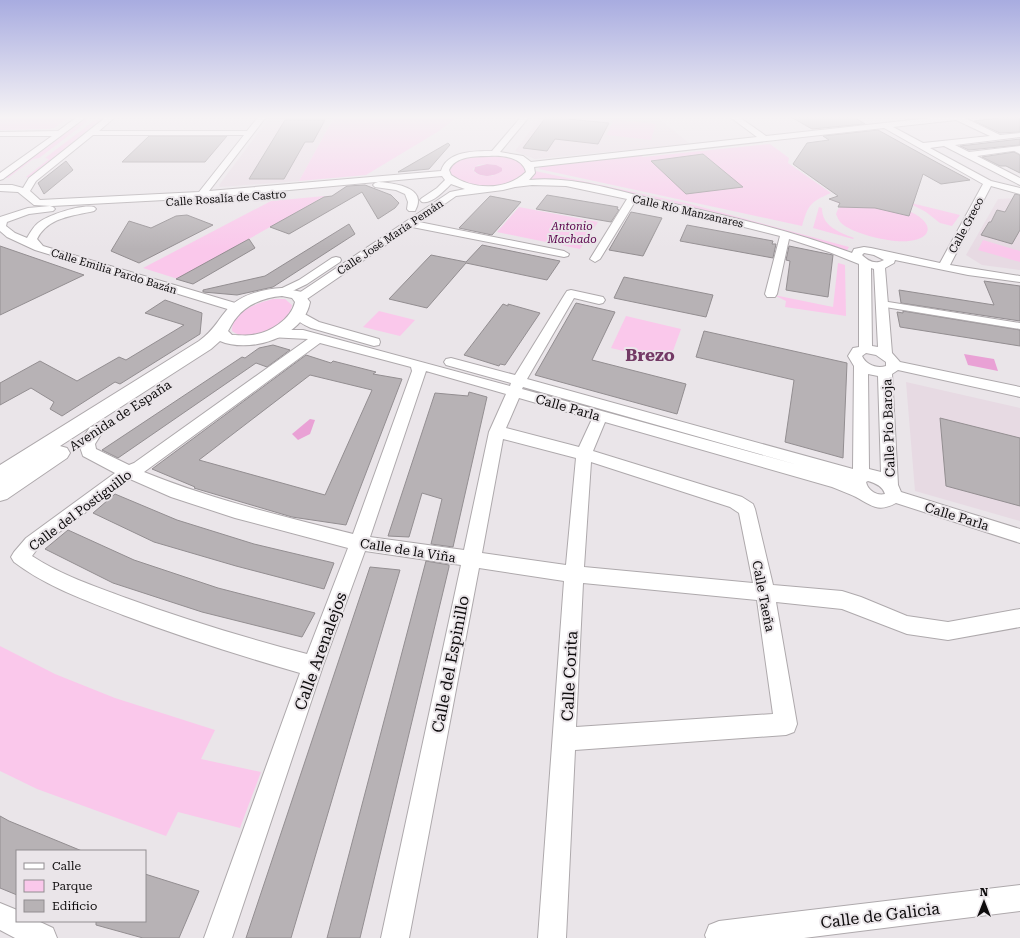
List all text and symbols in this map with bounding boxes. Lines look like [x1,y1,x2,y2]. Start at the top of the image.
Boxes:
street label: Calle Rosalía de Castro [165,188,287,209]
street label: Calle Río Manzanares [631,192,745,231]
street label: Calle Greco [946,195,987,255]
street label: Calle José María Pemán [335,197,446,278]
park label: Antonio Machado [546,220,597,246]
street label: Calle Emilia Pardo Bazán [49,246,178,297]
district label: Brezo [625,345,675,365]
street label: Avenida de España [67,377,174,454]
street label: Calle Pío Baroja [879,379,898,477]
street label: Calle Parla [534,391,602,424]
street label: Calle del Postiguillo [26,467,134,554]
street label: Calle Parla [923,500,991,533]
street label: Calle de la Viña [359,536,457,565]
street label: Calle Taeña [749,559,778,633]
street label: Calle Arenalejos [290,589,351,713]
street label: Calle del Espinillo [428,594,473,734]
street label: Calle Corita [558,630,581,722]
legend [16,850,146,922]
text: Calle [52,859,82,873]
text: Parque [52,879,93,893]
north arrow [964,882,1004,922]
text: N [980,886,989,899]
text: Edificio [52,899,97,913]
street label: Calle de Galicia [819,899,941,932]

